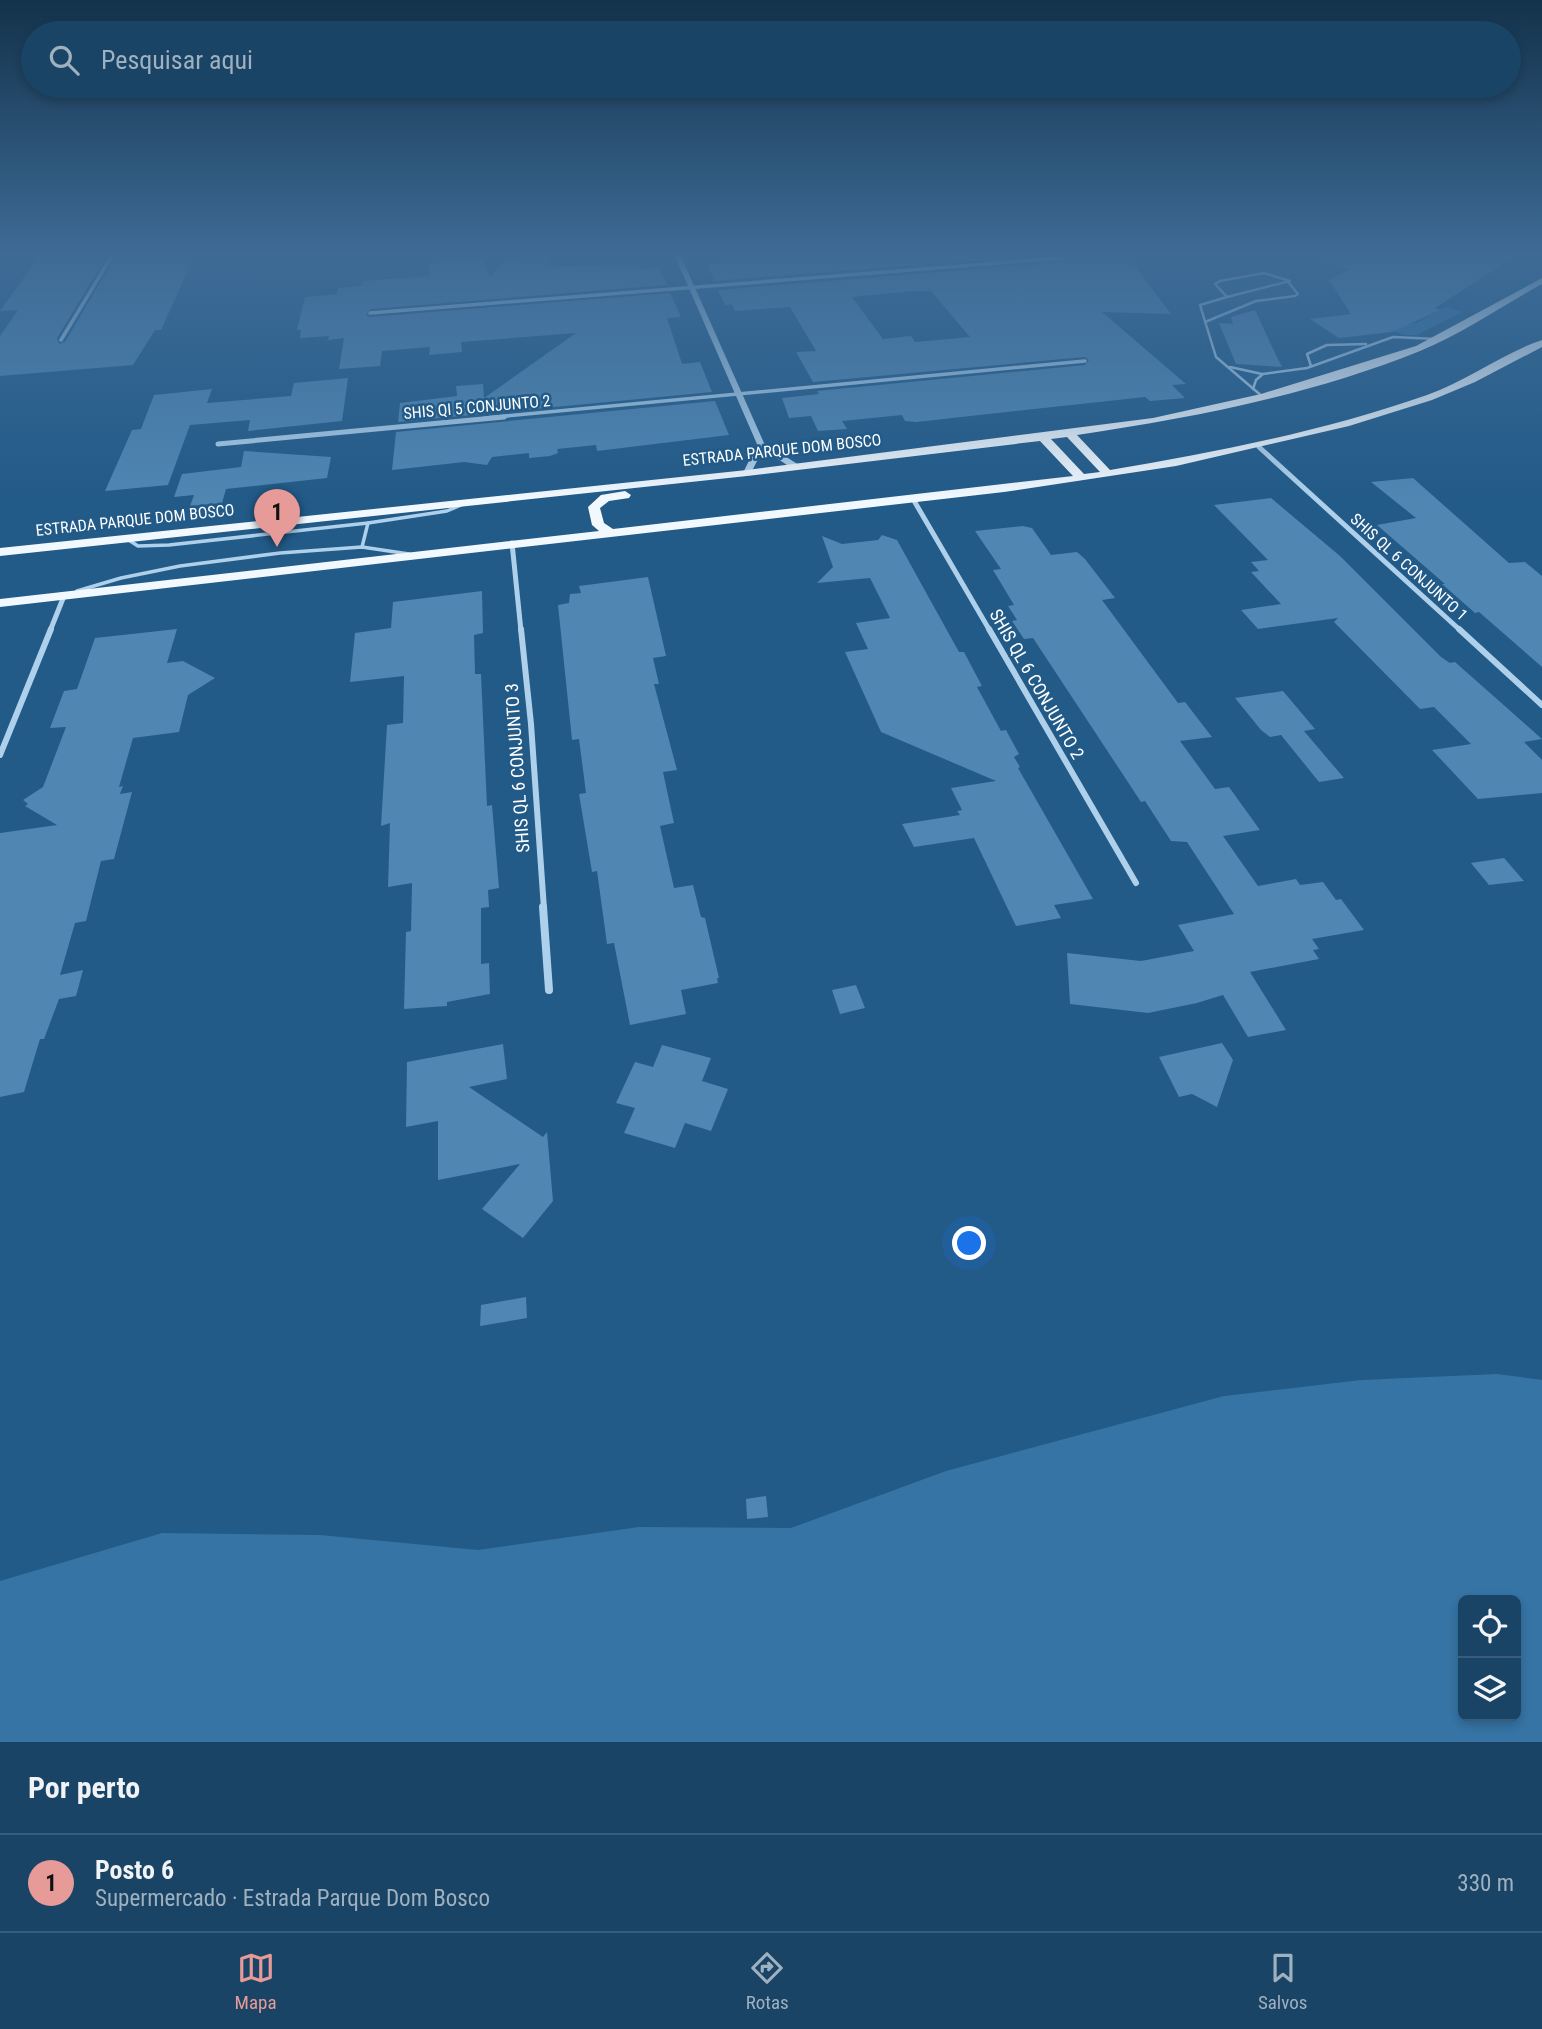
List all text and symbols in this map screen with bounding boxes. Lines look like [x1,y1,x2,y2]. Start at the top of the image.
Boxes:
search box [21,21,1521,98]
icon: search [45,41,83,79]
text: Pesquisar aqui [101,45,253,75]
street label: SHIS QI 5 CONJUNTO 2 [403,391,551,423]
street label: ESTRADA PARQUE DOM BOSCO [682,430,882,470]
pin: 1 [254,489,300,547]
street label: ESTRADA PARQUE DOM BOSCO [35,500,235,540]
street label: SHIS QL 6 CONJUNTO 1 [1347,509,1471,625]
street label: SHIS QL 6 CONJUNTO 2 [985,605,1089,763]
street label: SHIS QL 6 CONJUNTO 3 [501,683,533,853]
your location [952,1226,986,1260]
map controls [1458,1595,1521,1721]
button: locate [1458,1595,1521,1658]
button: layers [1458,1658,1521,1721]
text: Por perto [28,1770,140,1805]
text: Posto 6 [95,1855,174,1885]
text: 1 [45,1870,57,1897]
text: 330 m [1457,1870,1514,1897]
text: Supermercado · Estrada Parque Dom Bosco [95,1885,490,1912]
tab: Mapa [235,1949,277,2014]
tab: Rotas [746,1949,789,2014]
tab: Salvos [1258,1949,1307,2014]

